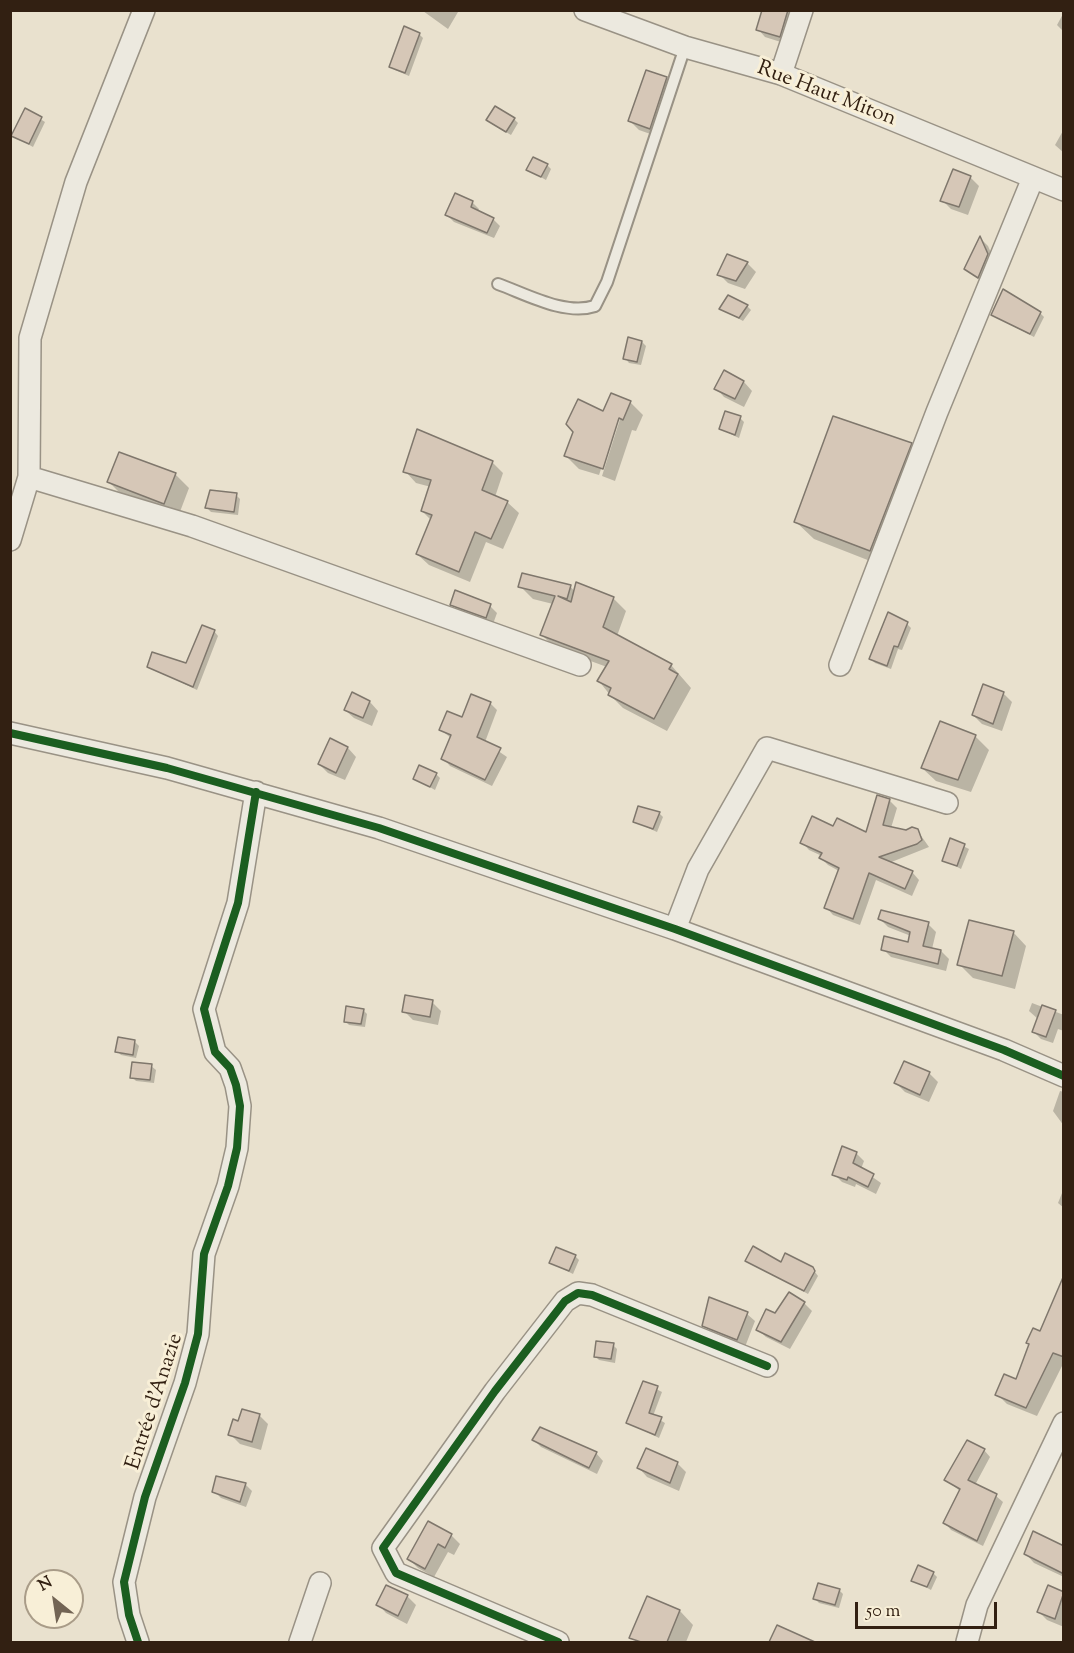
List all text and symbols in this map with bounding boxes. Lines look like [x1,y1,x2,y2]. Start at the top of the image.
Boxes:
street label: Rue Haut Miton [753,57,899,133]
street label: Entrée d'Anazie [122,1331,190,1473]
north arrow [24,1569,84,1629]
text: N [34,1572,57,1598]
scale bar [858,1590,1000,1628]
text: 50 m [866,1599,900,1625]

